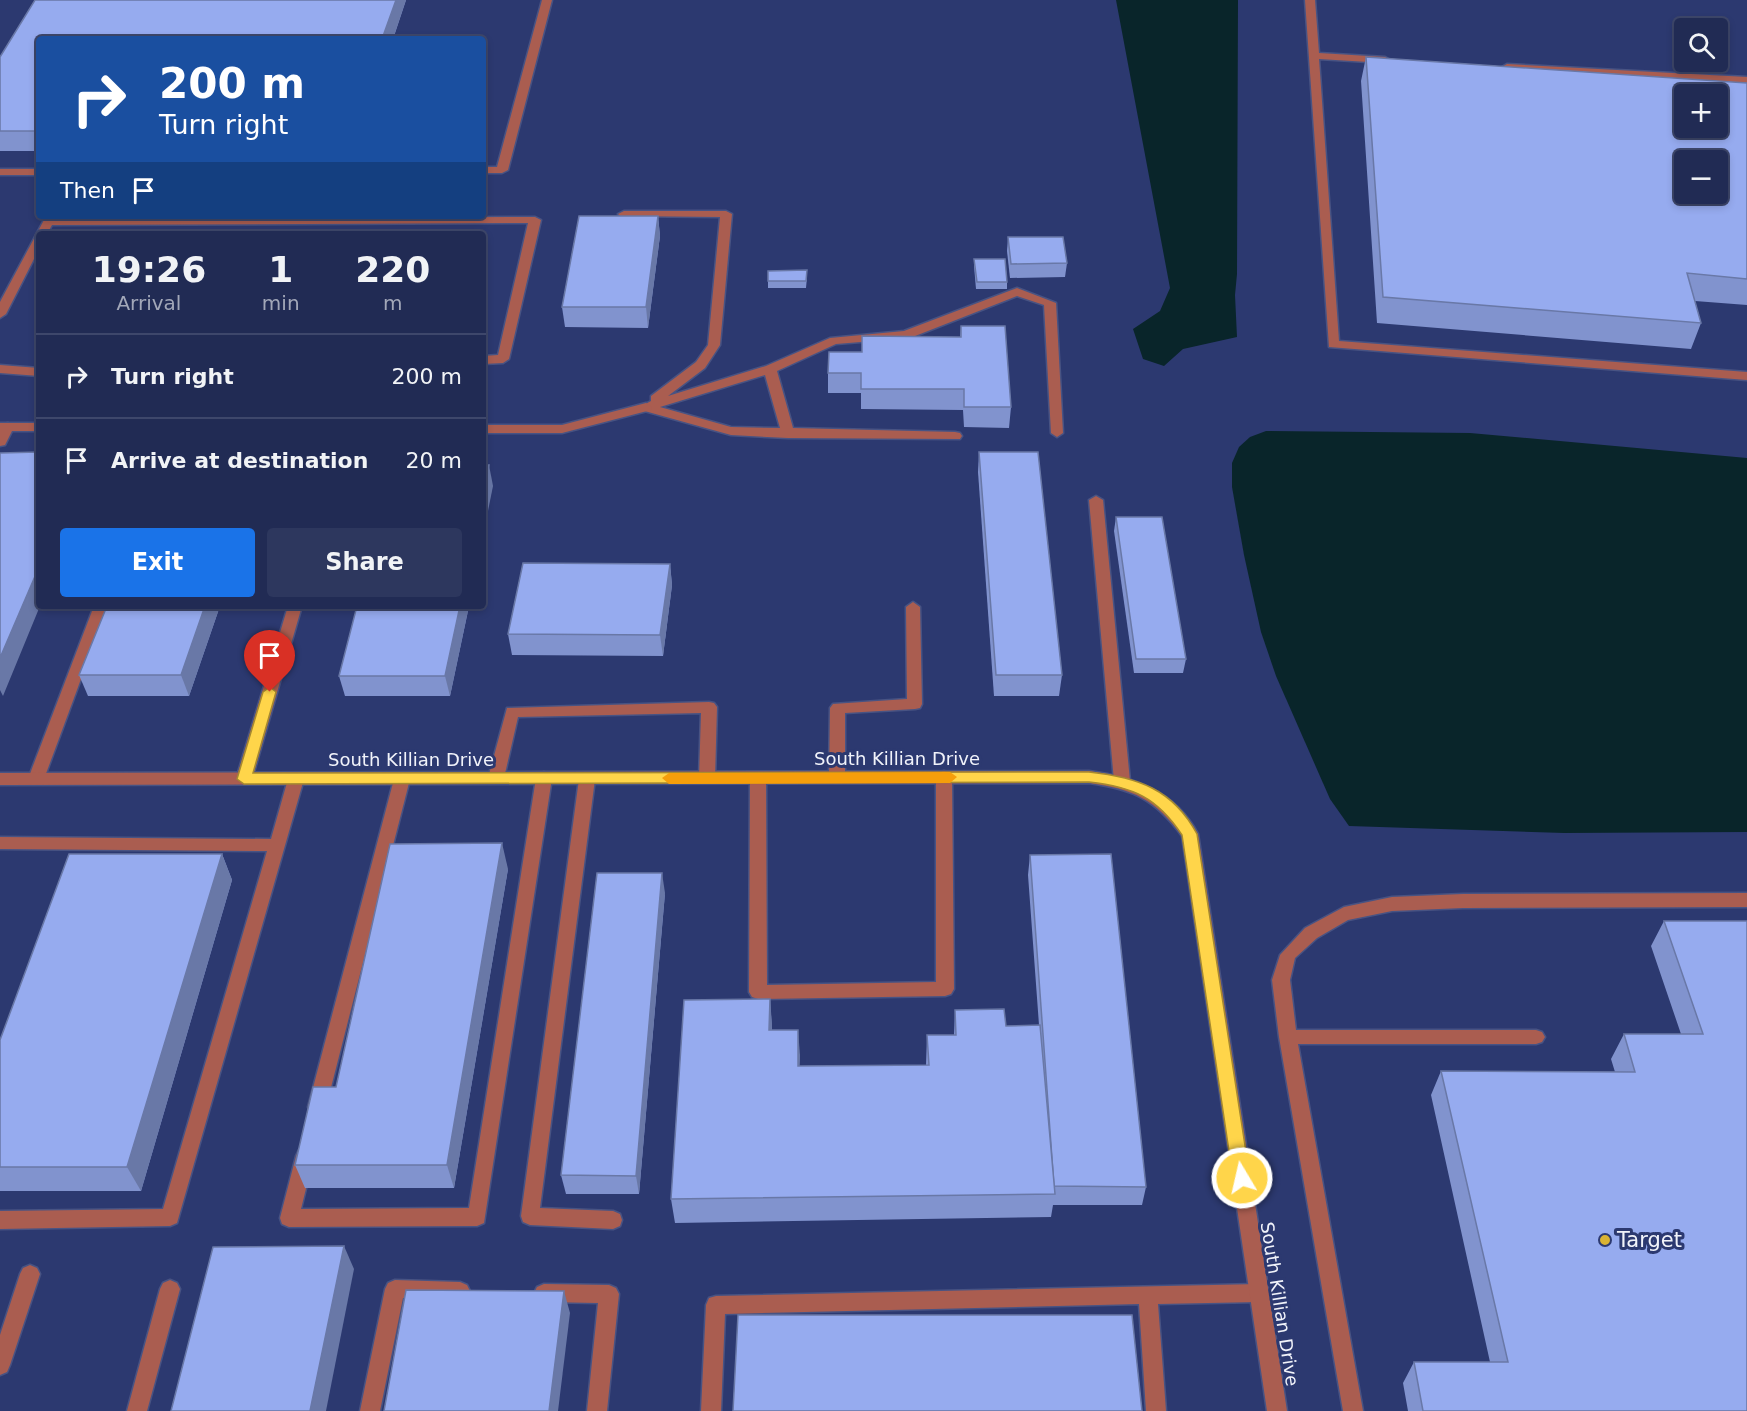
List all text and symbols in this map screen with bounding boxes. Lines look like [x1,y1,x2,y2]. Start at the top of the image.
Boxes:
map controls [1674,18,1728,204]
button: search [1674,18,1728,72]
text: 200 m [159,59,305,108]
icon: right [60,60,138,138]
button: + [1674,84,1728,138]
text: Turn right [159,109,288,140]
button: − [1674,150,1728,204]
icon: arrive [127,174,160,207]
text: Then [60,178,115,203]
text: 19:26 [92,249,206,290]
text: 1 [268,249,293,290]
text: 220 [355,249,430,290]
text: Arrival [116,291,181,315]
text: min [262,291,300,315]
text: m [383,291,403,315]
icon: right [60,360,93,393]
text: Turn right [111,364,234,389]
text: 200 m [392,364,462,389]
icon: arrive [60,444,93,477]
text: Arrive at destination [111,448,368,473]
text: 20 m [406,448,462,473]
button: Exit [60,528,255,597]
button: Share [267,528,462,597]
pin [244,630,295,692]
icon: arrive [253,639,286,672]
street label: South Killian Drive [814,748,980,769]
street label: South Killian Drive [328,749,494,770]
position arrow [1210,1146,1274,1210]
street label: South Killian Drive [1257,1220,1303,1388]
place label: Target [1616,1228,1682,1252]
marker: Target [1598,1233,1612,1247]

